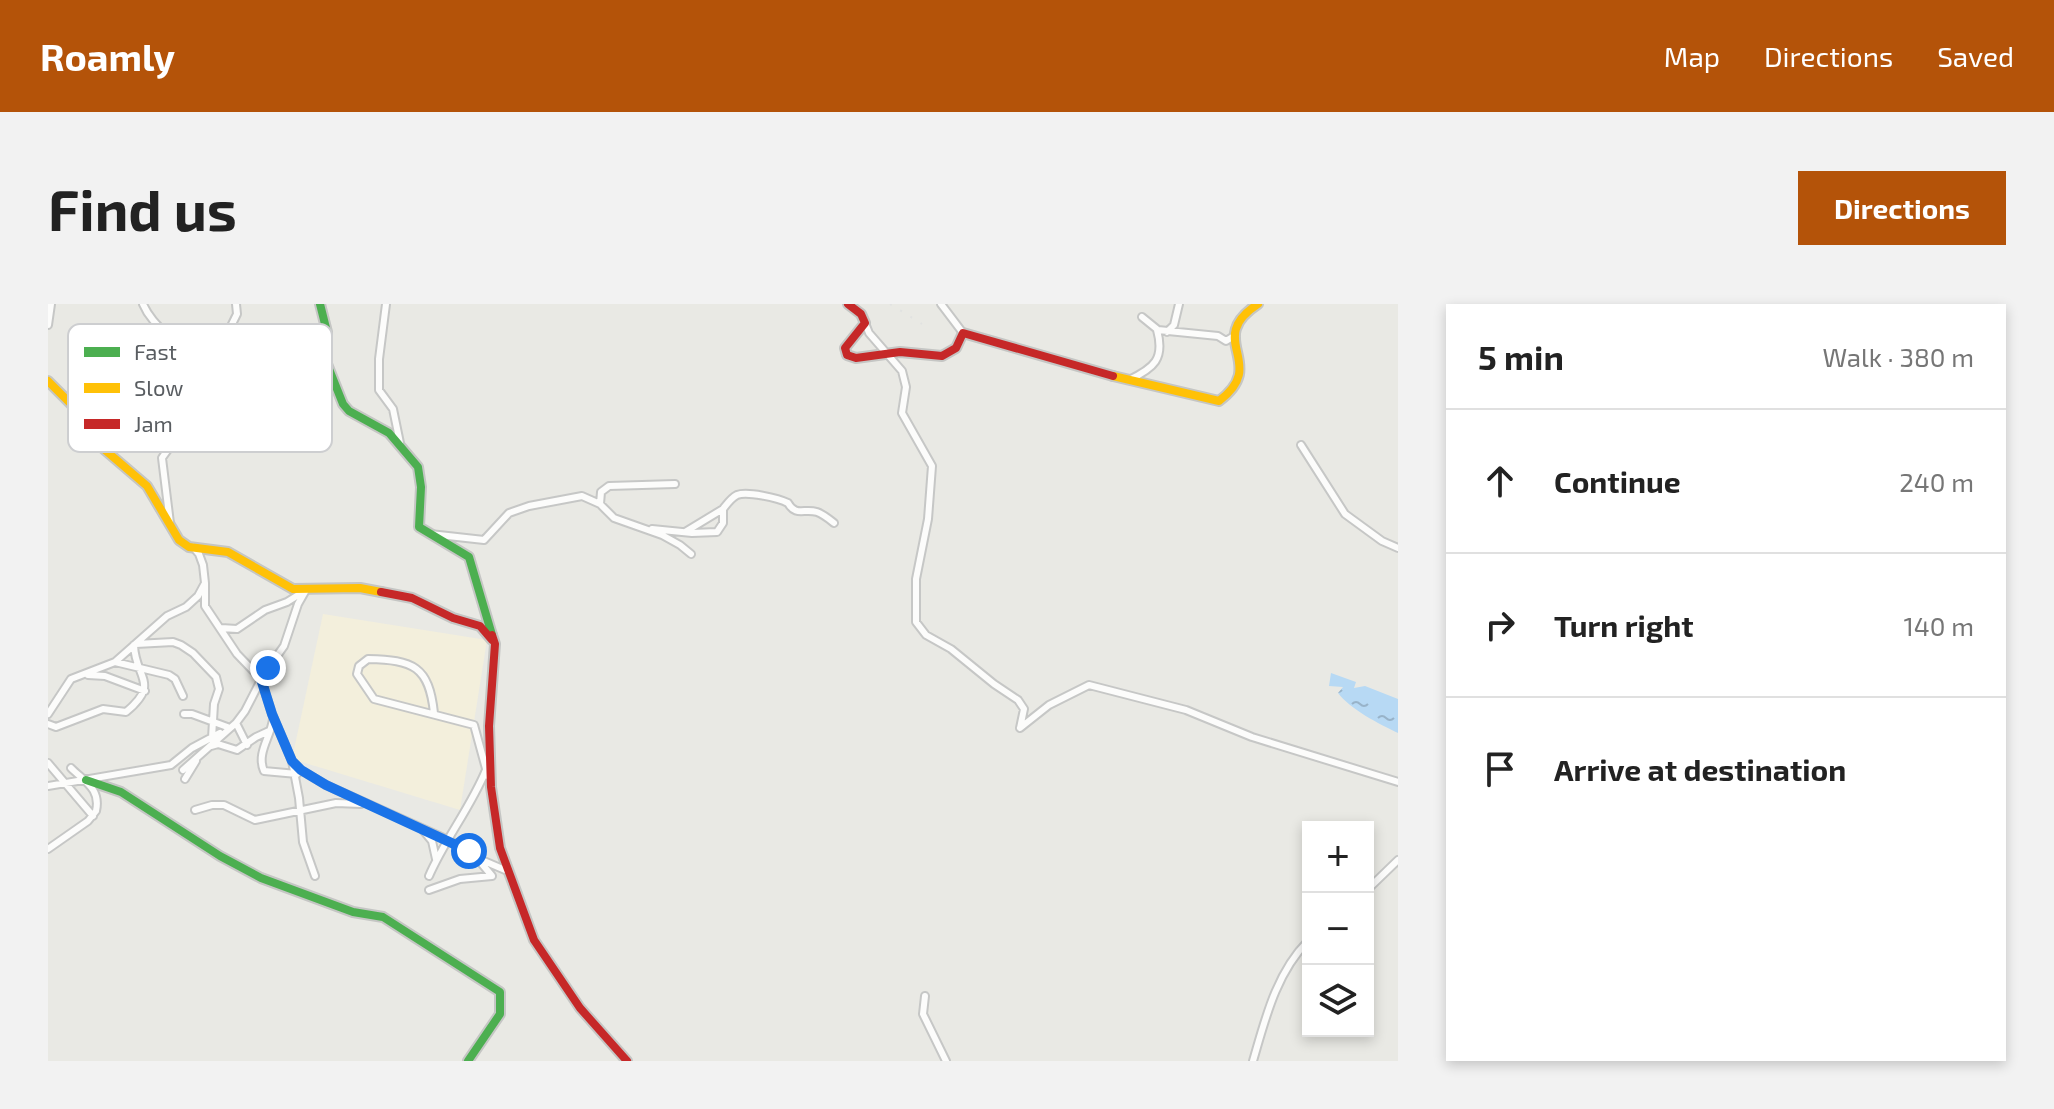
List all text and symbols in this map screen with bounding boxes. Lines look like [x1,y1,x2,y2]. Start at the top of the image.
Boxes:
text: Roamly [40,33,175,79]
text: Map [1664,39,1720,73]
text: Directions [1764,39,1893,73]
text: Saved [1937,39,2014,73]
button: Directions [1798,171,2006,245]
text: Find us [48,175,237,242]
legend [68,324,332,452]
text: 5 min [1478,336,1564,377]
text: Fast [134,338,177,364]
text: Walk · 380 m [1822,341,1974,372]
text: Slow [134,374,183,400]
text: Jam [134,410,173,436]
icon: ahead [1478,459,1522,503]
text: Continue [1554,463,1681,499]
text: 240 m [1899,466,1974,497]
icon: right [1478,603,1522,647]
text: Turn right [1554,607,1694,643]
text: 140 m [1903,610,1974,641]
route end [250,650,286,686]
icon: arrive [1478,747,1522,791]
text: Arrive at destination [1554,751,1846,787]
map controls [1302,821,1374,1037]
button: + [1302,821,1374,893]
route start [451,833,487,869]
button: − [1302,893,1374,965]
button: layers [1302,965,1374,1037]

